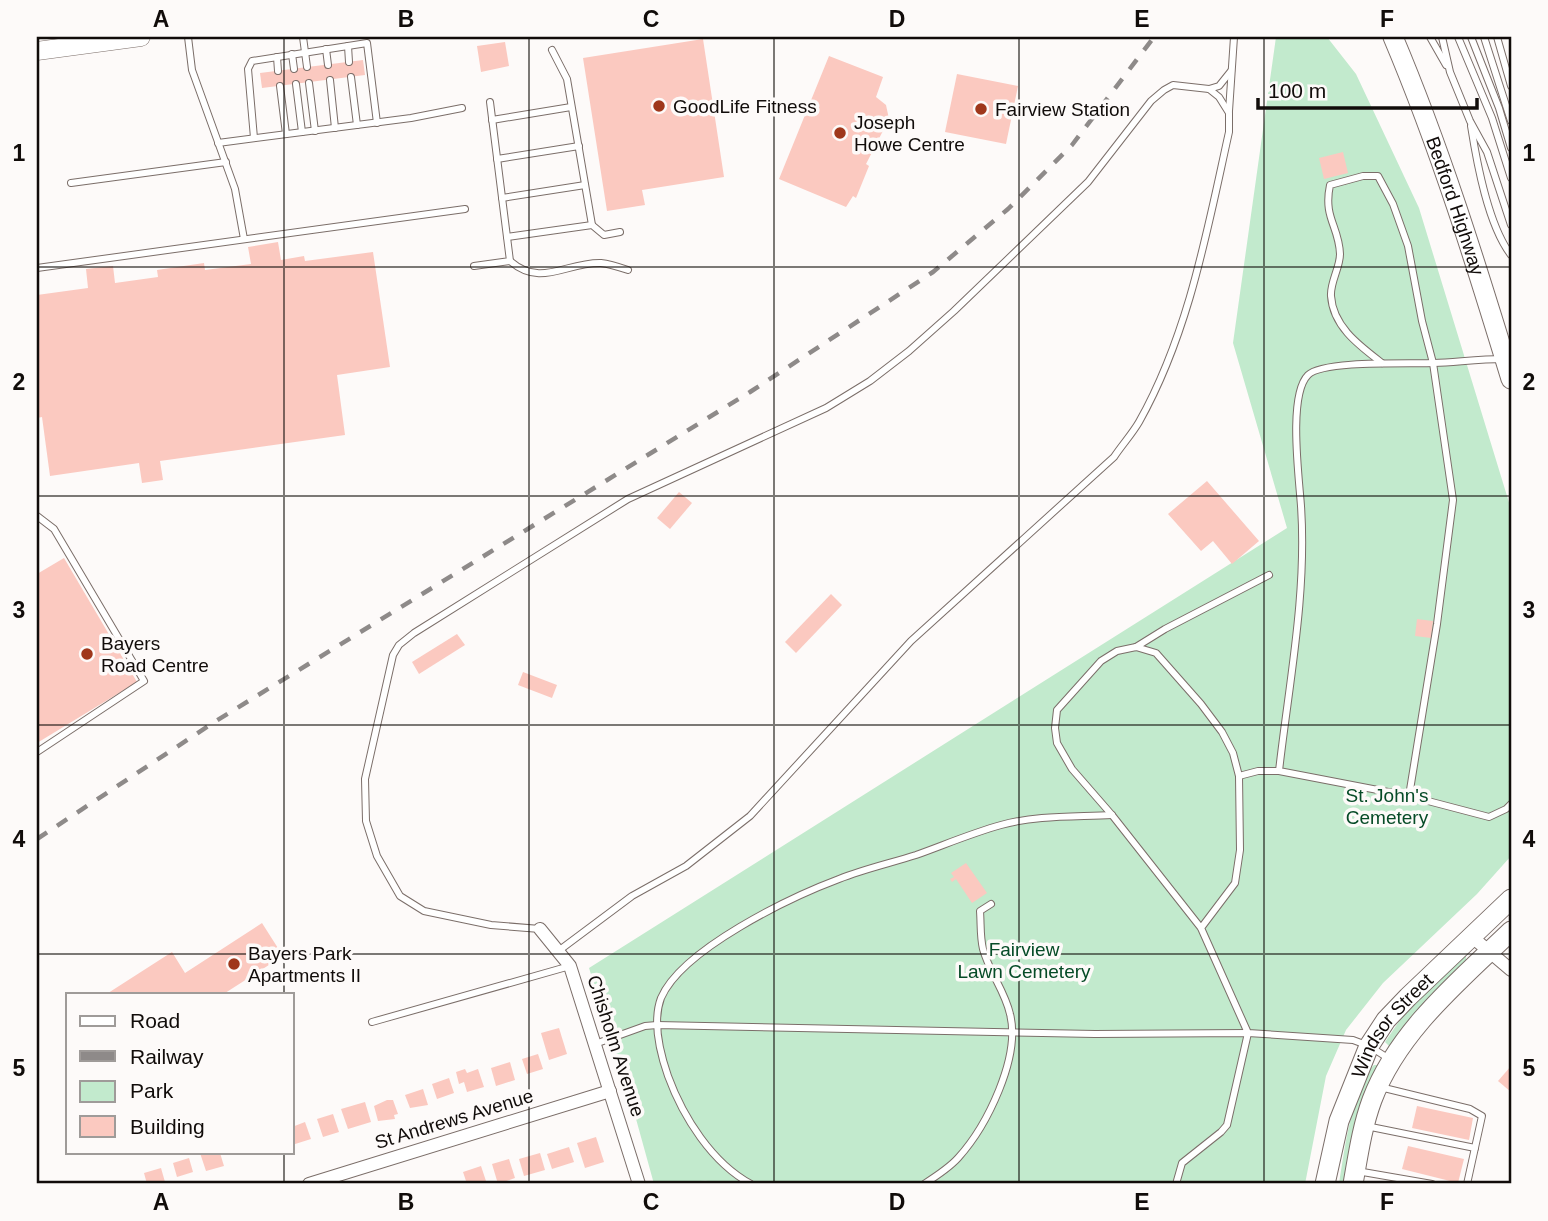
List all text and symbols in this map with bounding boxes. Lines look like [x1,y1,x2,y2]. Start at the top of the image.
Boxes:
text: A [153,6,169,32]
text: B [398,6,414,32]
text: C [643,6,659,32]
text: D [889,6,905,32]
text: E [1134,6,1150,32]
text: F [1380,6,1394,32]
scale bar [1258,66,1476,110]
text: 100 m [1268,79,1326,102]
place label: GoodLife Fitness [673,96,817,117]
marker: GoodLife Fitness [651,98,667,114]
place label: Fairview Station [995,99,1130,120]
marker: Fairview Station [973,101,989,117]
place label: Joseph Howe Centre [854,112,965,155]
marker: Joseph Howe Centre [832,125,848,141]
street label: Bedford Highway [1422,134,1489,278]
text: 1 [13,140,26,166]
text: 1 [1523,140,1536,166]
text: 2 [13,369,25,395]
text: 2 [1523,369,1535,395]
text: 3 [13,597,25,623]
text: 3 [1523,597,1535,623]
place label: Bayers Road Centre [101,633,209,676]
marker: Bayers Road Centre [79,646,95,662]
park label: St. John's Cemetery [1346,785,1429,828]
text: 4 [13,826,26,852]
text: 4 [1523,826,1536,852]
park label: Fairview Lawn Cemetery [957,939,1091,982]
place label: Bayers Park Apartments II [248,943,361,986]
marker: Bayers Park Apartments II [226,956,242,972]
street label: Windsor Street [1347,968,1437,1081]
street label: Chisholm Avenue [583,973,649,1119]
legend [66,993,294,1154]
text: Road [130,1009,180,1032]
text: Railway [130,1045,204,1068]
text: 5 [13,1055,26,1081]
text: 5 [1523,1055,1536,1081]
text: Park [130,1079,174,1102]
street label: St Andrews Avenue [372,1085,536,1153]
text: Building [130,1115,205,1138]
text: A [153,1189,169,1215]
text: B [398,1189,414,1215]
text: C [643,1189,659,1215]
text: D [889,1189,905,1215]
text: E [1134,1189,1150,1215]
text: F [1380,1189,1394,1215]

